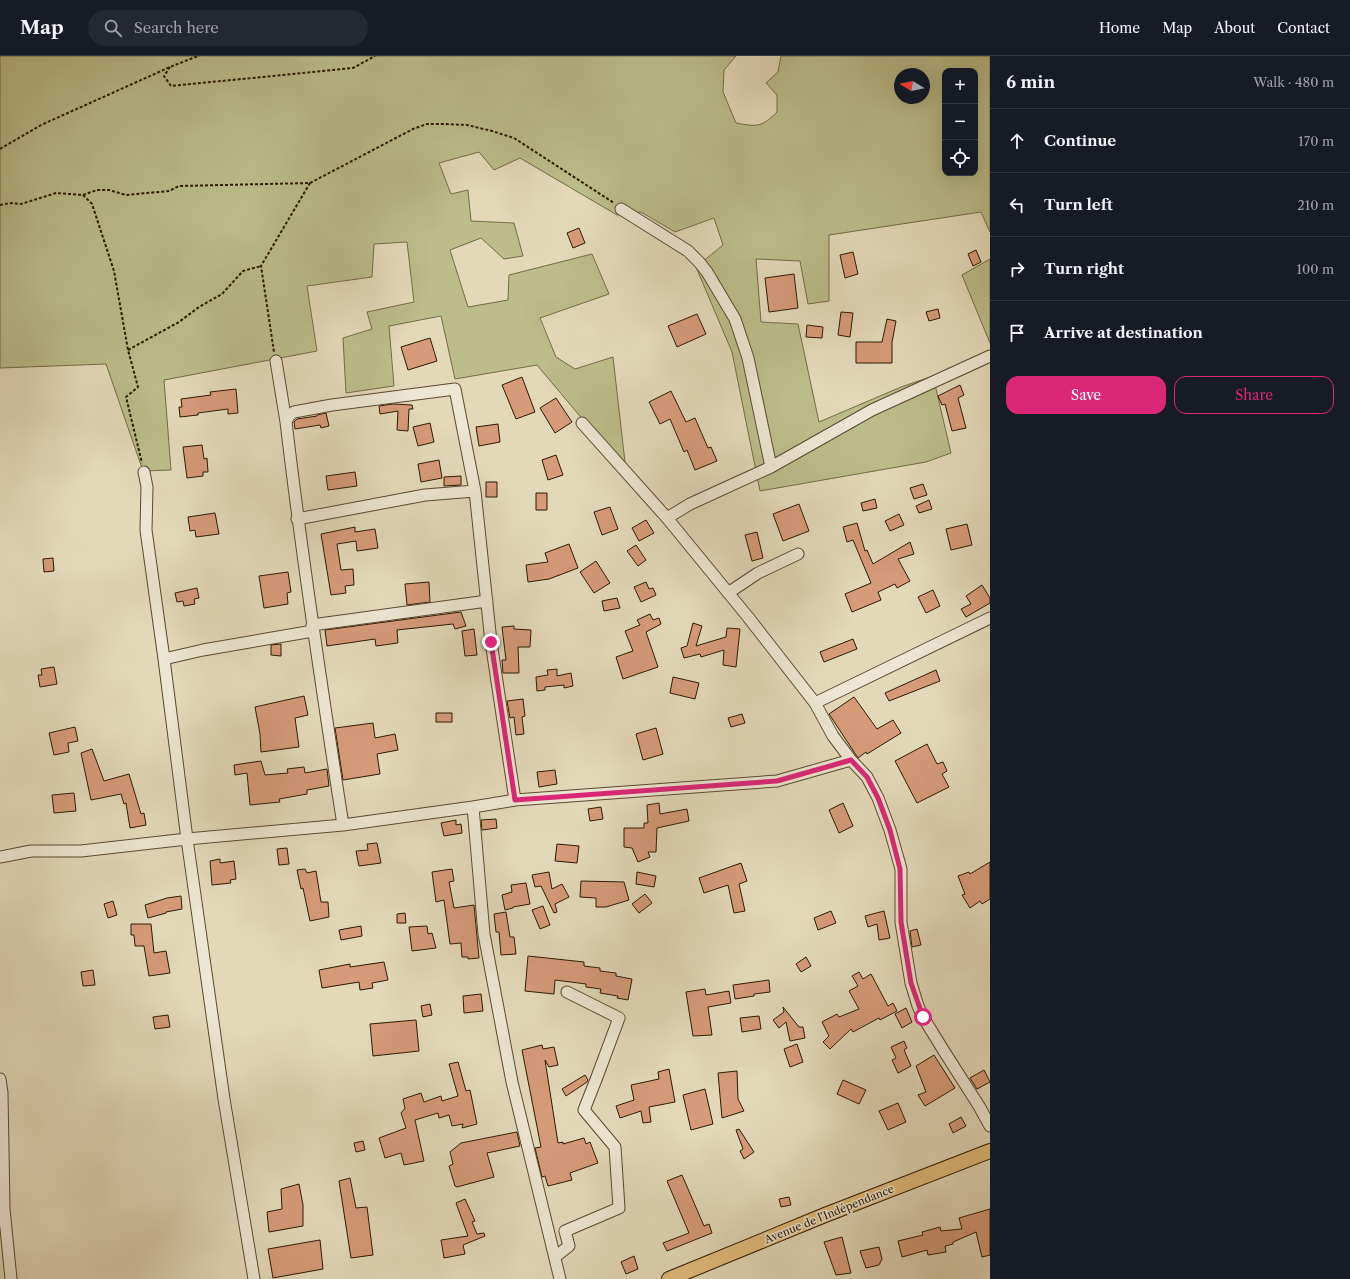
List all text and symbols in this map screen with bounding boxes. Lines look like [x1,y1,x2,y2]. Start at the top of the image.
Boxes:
search box [88,10,368,46]
text: Map [20,16,64,39]
icon: search [102,17,124,39]
text: Search here [134,18,219,37]
text: Home [1099,19,1140,37]
text: Map [1162,19,1192,37]
text: About [1214,19,1255,37]
text: Contact [1277,19,1330,37]
north arrow [894,68,930,104]
map controls [942,68,978,176]
button: + [942,68,978,104]
text: 6 min [1006,72,1055,92]
text: Walk · 480 m [1253,74,1334,90]
button: − [942,104,978,140]
icon: ahead [1006,130,1028,152]
text: Continue [1044,131,1116,150]
text: 170 m [1298,133,1334,149]
button: locate [942,140,978,176]
icon: left [1006,194,1028,216]
text: Turn left [1044,195,1113,214]
text: 210 m [1297,197,1334,213]
icon: right [1006,258,1028,280]
text: Turn right [1044,259,1124,278]
text: 100 m [1296,261,1334,277]
icon: arrive [1006,322,1028,344]
text: Arrive at destination [1044,323,1203,342]
button: Save [1006,376,1166,414]
button: Share [1174,376,1334,414]
route end [482,633,500,651]
route start [914,1008,932,1026]
street label: Avenue de l'Indépendance [761,1182,896,1247]

